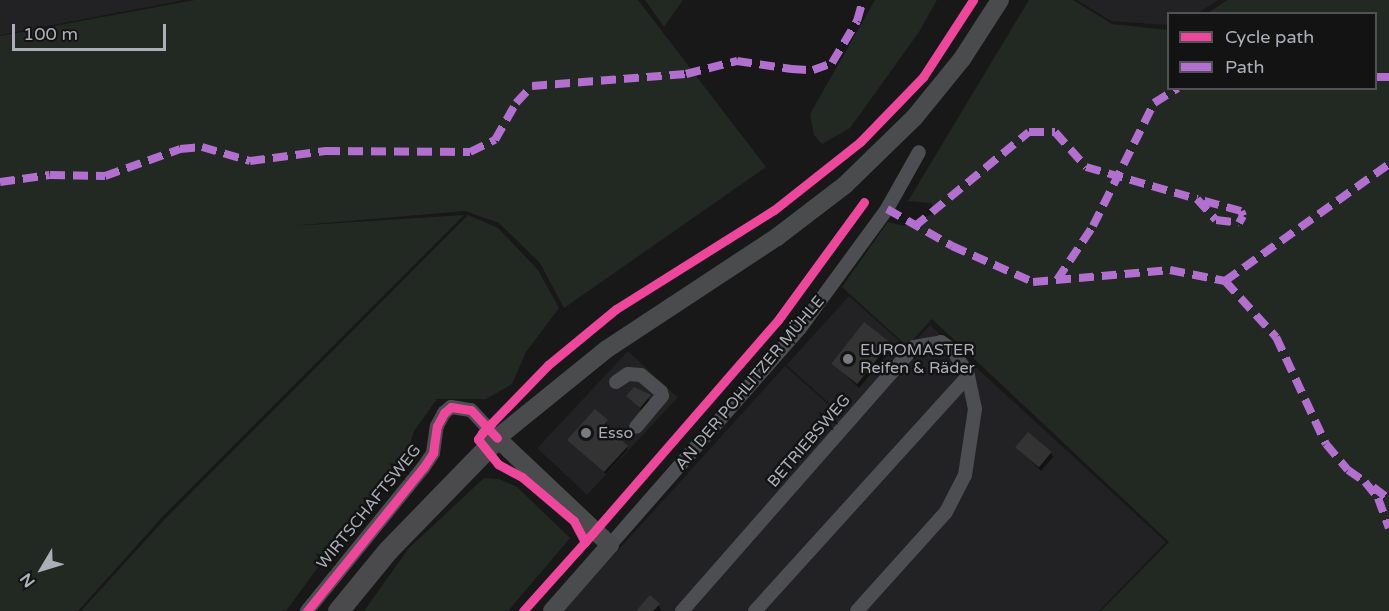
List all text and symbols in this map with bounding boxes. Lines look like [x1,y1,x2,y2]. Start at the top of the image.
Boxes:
scale bar [15,12,170,50]
legend [1167,12,1377,90]
text: 100 m [23,23,78,45]
text: Cycle path [1225,26,1314,48]
text: Path [1225,56,1264,78]
street label: AN DER POHLITZER MÜHLE [672,292,828,474]
place label: EUROMASTER Reifen & Räder [860,340,975,378]
marker: EUROMASTER Reifen & Räder [841,352,855,366]
street label: BETRIEBSWEG [764,391,854,491]
place label: Esso [598,423,633,443]
marker: Esso [579,426,593,440]
street label: WIRTSCHAFTSWEG [313,441,425,573]
north arrow [12,539,72,599]
text: N [16,569,40,591]

